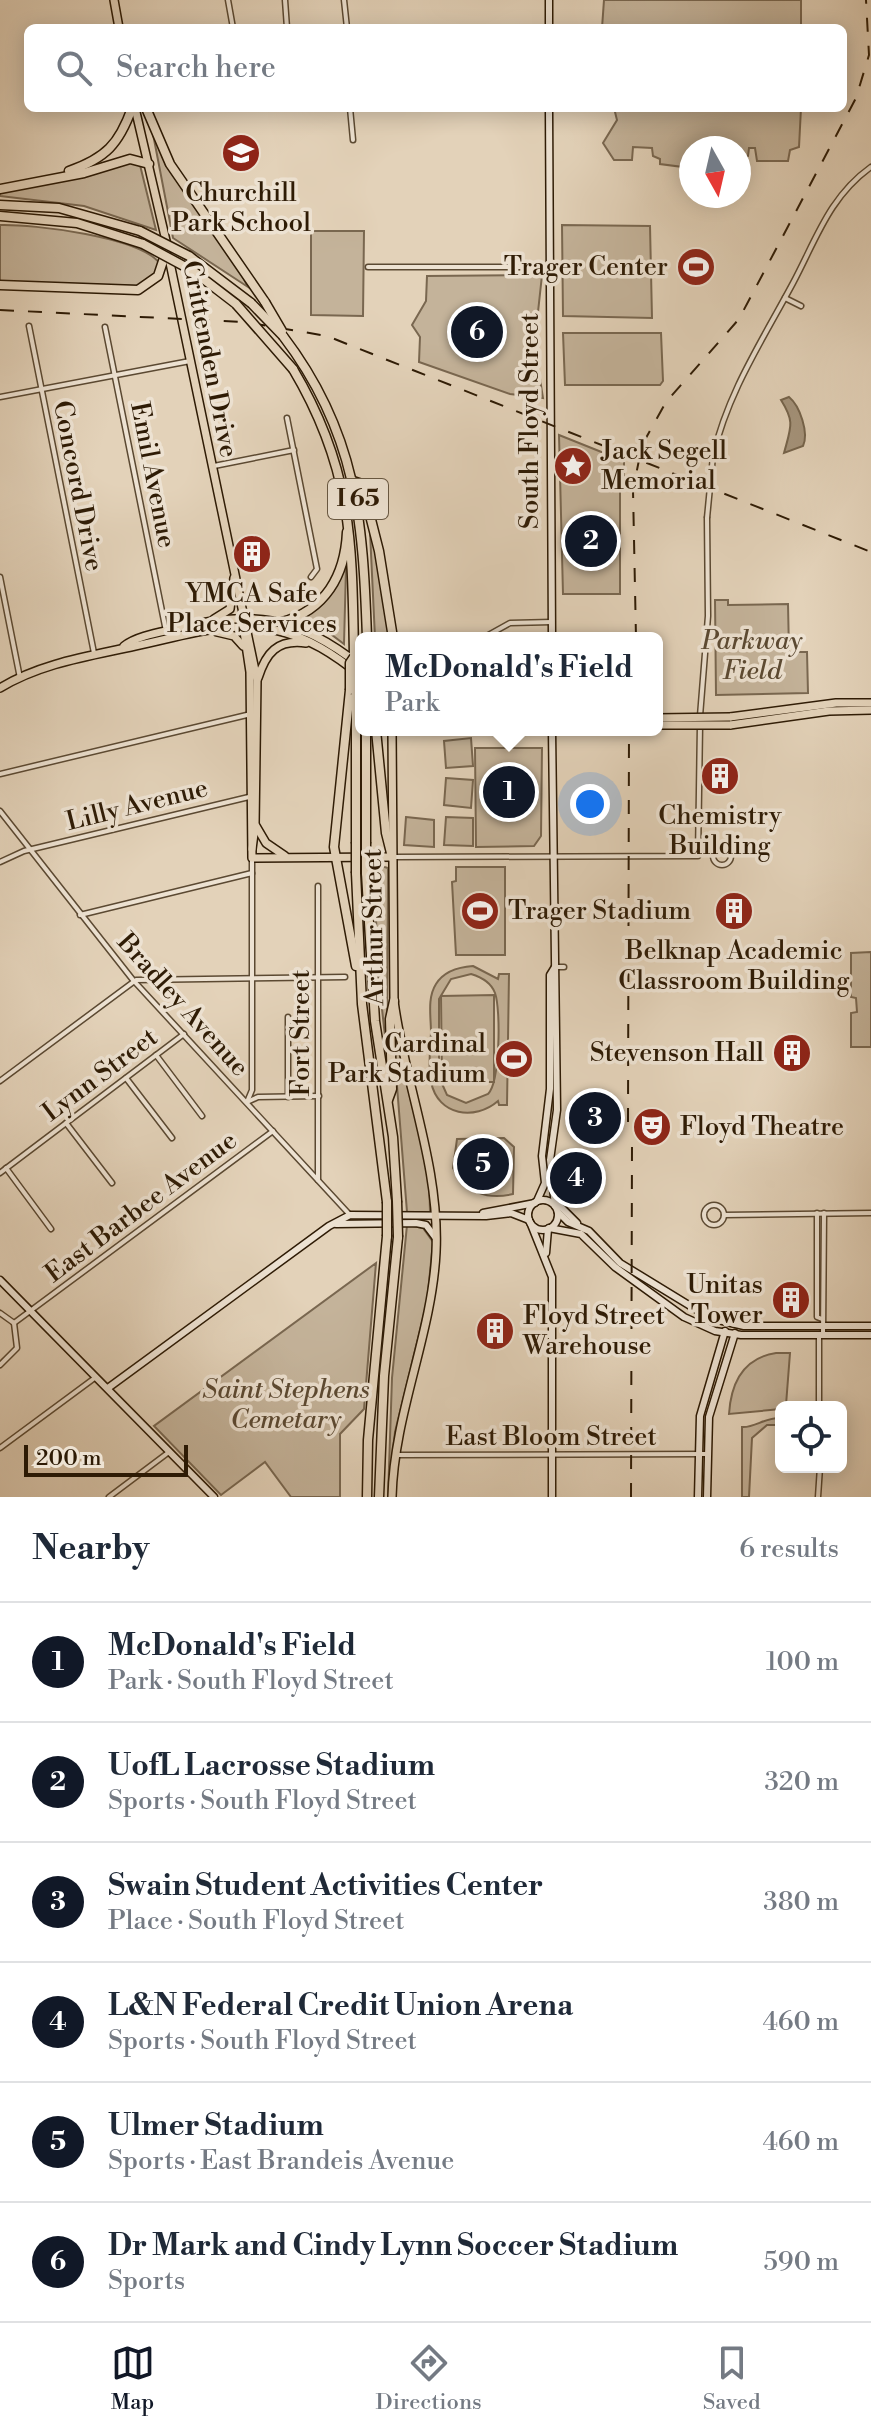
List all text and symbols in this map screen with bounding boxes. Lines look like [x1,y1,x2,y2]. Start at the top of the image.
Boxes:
search box [24,24,847,112]
icon: search [52,46,96,90]
text: Search here [116,49,276,87]
school or university icon: Churchill Park School [220,132,262,174]
north arrow [679,136,751,208]
place label: Churchill Park School [171,177,311,239]
sports icon: Trager Center [675,246,717,288]
place label: Trager Center [504,251,668,283]
street label: Crittenden Drive [175,258,245,460]
pin: 6 [451,302,503,362]
street label: South Floyd Street [514,313,546,529]
street label: Concord Drive [46,398,110,574]
street label: Emil Avenue [123,399,183,551]
place label: Jack Segell Memorial [600,435,727,497]
place icon: Jack Segell Memorial [552,445,594,487]
road number: I 65 [328,479,388,519]
pin: 2 [565,511,617,571]
building icon: YMCA Safe Place Services [231,533,273,575]
place label: YMCA Safe Place Services [167,578,337,640]
park label: Parkway Field [701,625,803,687]
popup [355,632,663,736]
text: McDonald's Field [385,649,633,687]
text: Park [385,687,439,719]
building icon: Chemistry Building [699,755,741,797]
pin: 1 [483,762,535,822]
street label: Lilly Avenue [63,772,211,838]
your location [570,784,610,824]
place label: Chemistry Building [658,800,782,862]
street label: Arthur Street [357,848,391,1007]
sports icon: Trager Stadium [459,890,501,932]
building icon: Belknap Academic Classroom Building [713,890,755,932]
place label: Trager Stadium [508,895,691,927]
street label: Bradley Avenue [110,926,256,1083]
place label: Belknap Academic Classroom Building [618,935,850,997]
street label: Fort Street [285,970,317,1096]
street label: Lynn Street [36,1021,164,1129]
place label: Cardinal Park Stadium [328,1028,486,1090]
building icon: Stevenson Hall [771,1032,813,1074]
place label: Stevenson Hall [590,1037,764,1069]
sports icon: Cardinal Park Stadium [493,1038,535,1080]
pin: 3 [569,1088,621,1148]
theatre icon: Floyd Theatre [631,1106,673,1148]
place label: Floyd Theatre [680,1111,844,1143]
street label: East Barbee Avenue [39,1124,243,1290]
pin: 5 [457,1134,509,1194]
pin: 4 [550,1148,602,1208]
place label: Unitas Tower [687,1269,763,1331]
building icon: Unitas Tower [770,1279,812,1321]
place label: Floyd Street Warehouse [522,1300,665,1362]
building icon: Floyd Street Warehouse [474,1310,516,1352]
park label: Saint Stephens Cemetary [202,1374,370,1436]
map controls [775,1401,847,1473]
button: locate [775,1401,847,1473]
street label: East Bloom Street [445,1421,657,1453]
scale bar [24,1441,188,1477]
text: 200 m [36,1445,102,1472]
text: Nearby [32,1528,150,1570]
text: 6 results [739,1533,839,1565]
text: McDonald's Field [108,1627,356,1665]
text: 1 [52,1646,64,1678]
text: 100 m [766,1646,839,1678]
text: Park · South Floyd Street [108,1665,394,1697]
text: UofL Lacrosse Stadium [108,1747,435,1785]
text: 2 [50,1766,66,1798]
text: 320 m [764,1766,839,1798]
text: Sports · South Floyd Street [108,1785,417,1817]
text: Swain Student Activities Center [108,1867,543,1905]
text: 3 [50,1886,66,1918]
text: 380 m [763,1886,839,1918]
text: Place · South Floyd Street [108,1905,405,1937]
text: L&N Federal Credit Union Arena [108,1987,573,2025]
text: 4 [49,2006,67,2038]
text: 460 m [762,2006,839,2038]
text: Sports · South Floyd Street [108,2025,417,2057]
text: Ulmer Stadium [108,2107,324,2145]
text: 5 [50,2126,66,2158]
text: 460 m [762,2126,839,2158]
text: Sports · East Brandeis Avenue [108,2145,454,2177]
text: Dr Mark and Cindy Lynn Soccer Stadium [108,2227,678,2265]
text: 6 [50,2246,66,2278]
text: 590 m [764,2246,839,2278]
text: Sports [108,2265,185,2297]
tab: Map [111,2341,155,2416]
tab: Directions [376,2341,482,2416]
tab: Saved [703,2341,760,2416]

